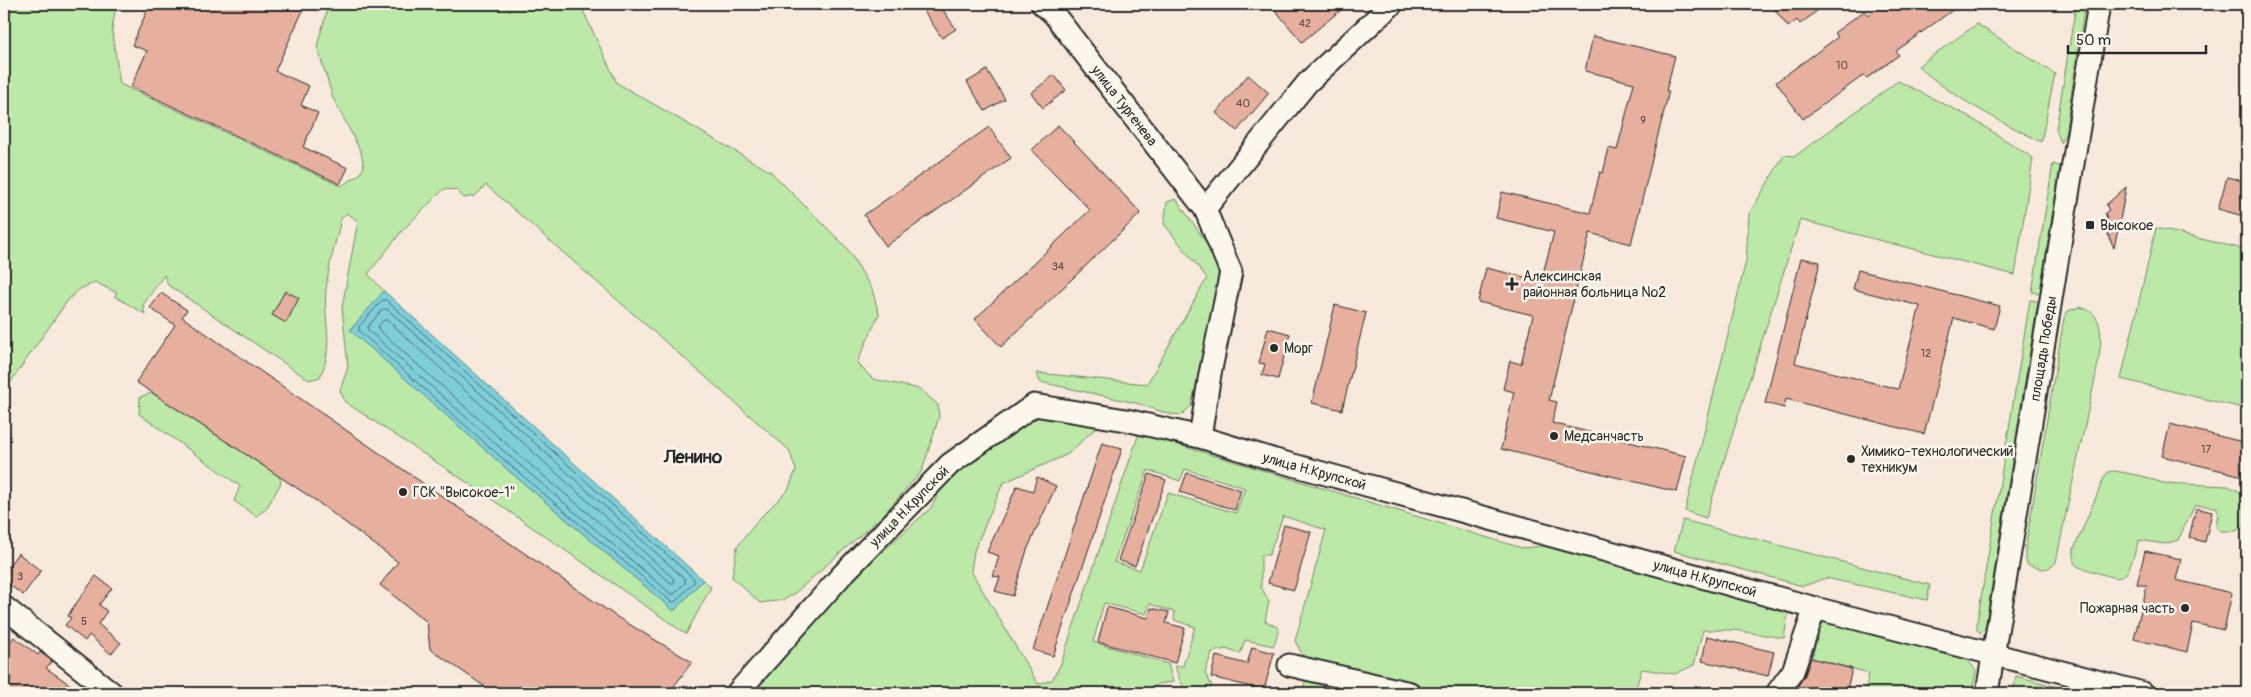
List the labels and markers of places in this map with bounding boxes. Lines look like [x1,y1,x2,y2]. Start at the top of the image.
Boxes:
place label: Высокое [2100,217,2153,234]
marker: Высокое [2084,219,2096,231]
place label: Алексинская районная больница №2 [1523,268,1666,301]
marker: Алексинская районная больница №2 [1505,277,1519,291]
place label: Морг [1284,340,1313,357]
marker: Морг [1268,342,1280,354]
place label: Медсанчасть [1564,428,1644,445]
marker: Медсанчасть [1548,430,1560,442]
place label: Химико-технологический техникум [1861,443,2013,476]
marker: Химико-технологический техникум [1845,453,1857,465]
place label: ГСК "Высокое-1" [413,484,515,501]
marker: ГСК "Высокое-1" [397,486,409,498]
place label: Пожарная часть [2080,600,2175,617]
marker: Пожарная часть [2179,602,2191,614]

